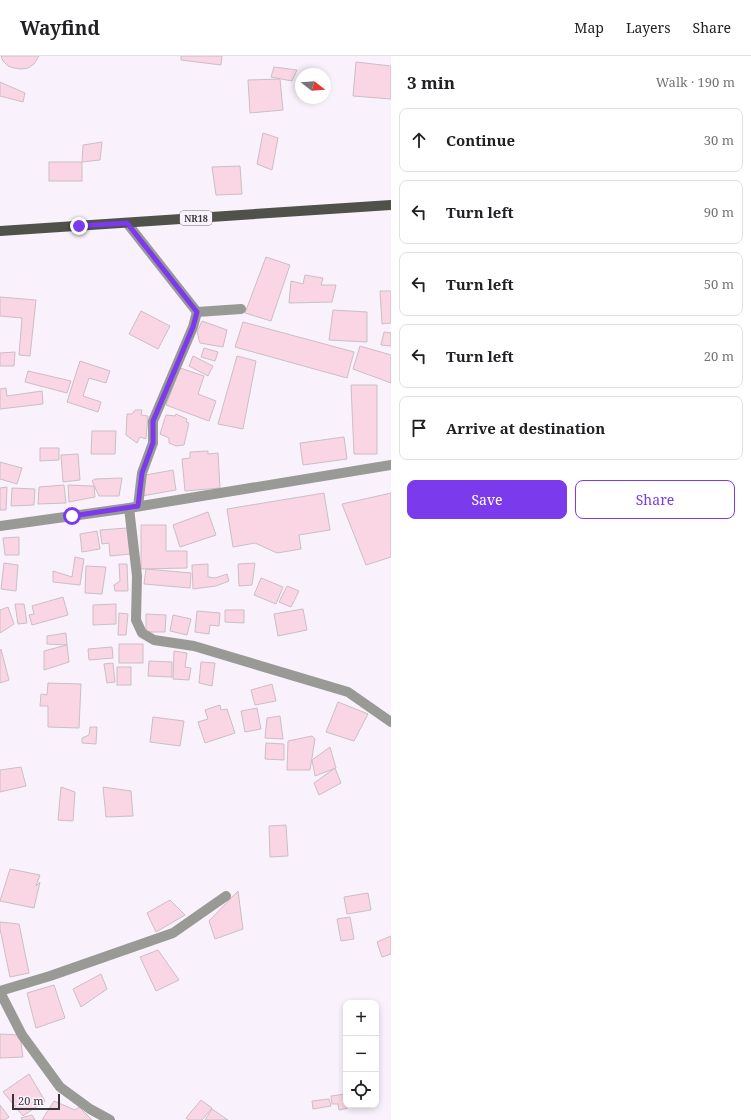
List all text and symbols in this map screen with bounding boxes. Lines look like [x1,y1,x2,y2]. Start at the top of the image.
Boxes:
text: Wayfind [20,15,100,41]
text: Map [574,18,604,37]
text: Layers [626,18,671,37]
text: Share [693,18,731,37]
north arrow [295,68,331,104]
text: 3 min [407,71,455,94]
text: Walk · 190 m [656,73,735,91]
icon: ahead [408,129,430,151]
text: Continue [446,130,515,150]
text: 30 m [704,131,734,149]
icon: left [408,201,430,223]
text: Turn left [446,202,514,222]
text: 90 m [704,203,734,221]
road number: NR18 [180,211,212,225]
route end [70,217,88,235]
icon: left [408,273,430,295]
text: Turn left [446,274,514,294]
text: 50 m [704,275,734,293]
icon: left [408,345,430,367]
text: Turn left [446,346,514,366]
text: 20 m [704,347,734,365]
icon: arrive [408,417,430,439]
text: Arrive at destination [446,418,605,438]
button: Save [407,480,567,519]
button: Share [575,480,735,519]
route start [63,507,81,525]
map controls [343,1000,379,1108]
button: + [343,1000,379,1036]
button: − [343,1036,379,1072]
button: locate [343,1072,379,1108]
scale bar [12,1092,60,1111]
text: 20 m [18,1093,44,1108]

